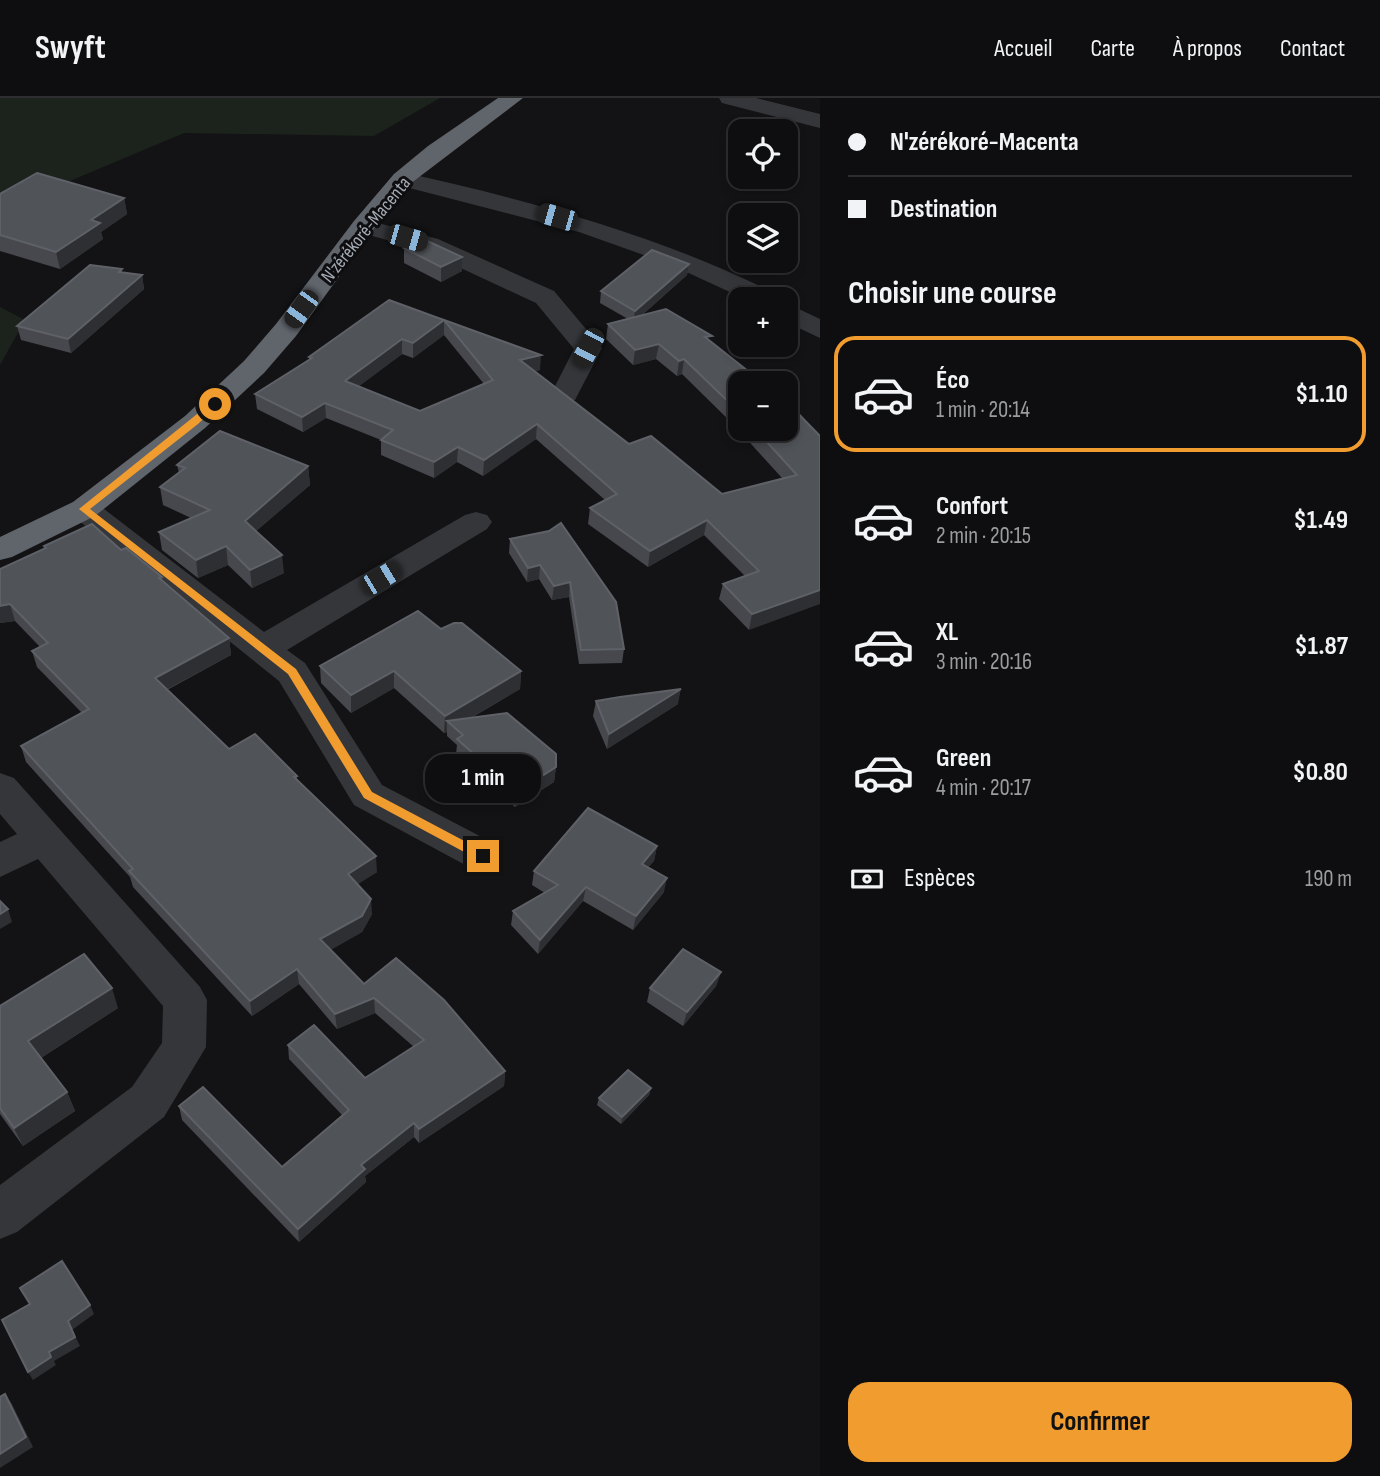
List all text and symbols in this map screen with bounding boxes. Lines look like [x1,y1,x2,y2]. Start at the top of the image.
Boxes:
text: Swyft [35,28,106,68]
text: Accueil [994,34,1053,63]
text: Carte [1091,34,1135,63]
text: À propos [1173,34,1242,63]
text: Contact [1280,34,1345,63]
map controls [728,119,798,441]
button: locate [728,119,798,189]
text: N'zérékoré-Macenta [890,127,1079,158]
street label: N'zérékoré-Macenta [317,172,416,287]
text: Destination [890,194,997,225]
car [534,201,581,233]
button: layers [728,203,798,273]
car [384,222,431,254]
text: Choisir une course [848,274,1057,313]
car [281,286,322,332]
button: + [728,287,798,357]
car [569,325,608,371]
icon: car [852,363,915,426]
text: Éco [936,365,969,396]
button: − [728,371,798,441]
text: $1.10 [1295,379,1348,410]
route start [199,388,231,420]
text: 1 min · 20:14 [936,396,1030,424]
icon: car [852,489,915,552]
text: Confort [936,491,1008,522]
text: $1.49 [1293,505,1348,536]
text: 2 min · 20:15 [936,522,1031,550]
car [358,558,405,598]
icon: car [852,615,915,678]
text: XL [936,617,958,648]
text: $1.87 [1294,631,1348,662]
text: 3 min · 20:16 [936,648,1032,676]
icon: car [852,741,915,804]
text: Green [936,743,991,774]
callout: 1 min [425,754,541,804]
text: $0.80 [1292,757,1348,788]
text: 1 min [462,764,504,792]
text: 4 min · 20:17 [936,774,1031,802]
route end [467,840,499,872]
icon: cash [848,860,886,898]
text: Espèces [904,863,975,894]
text: 190 m [1305,865,1352,893]
button: Confirmer [848,1382,1352,1462]

